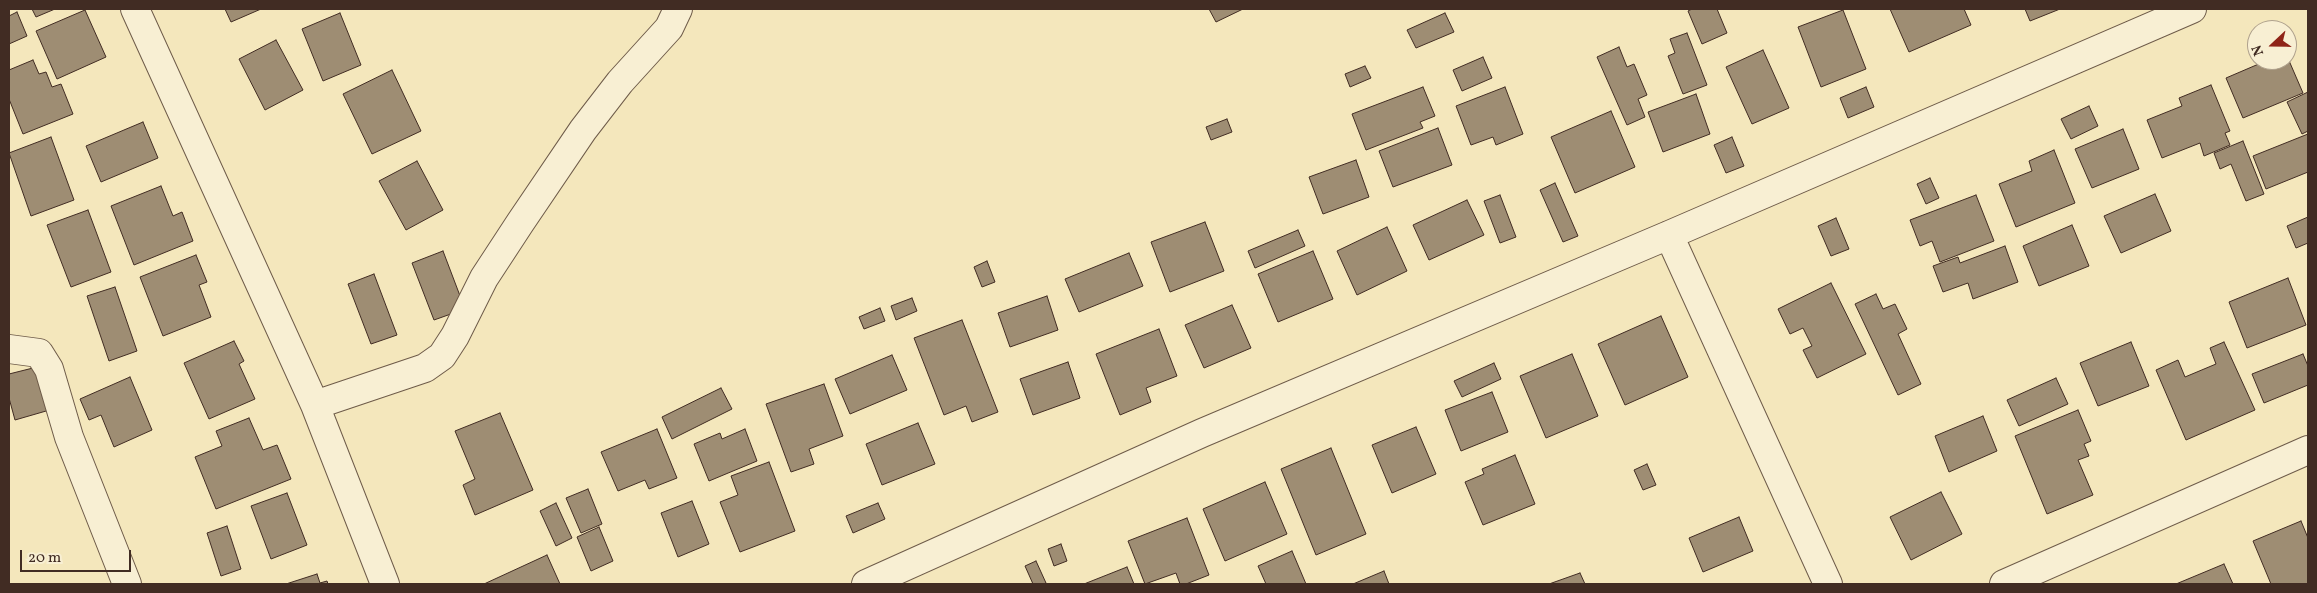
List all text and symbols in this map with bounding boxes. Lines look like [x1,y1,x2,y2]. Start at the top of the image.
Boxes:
north arrow [2247,20,2297,70]
text: N [2248,42,2269,58]
scale bar [22,540,134,572]
text: 20 m [28,548,61,569]

